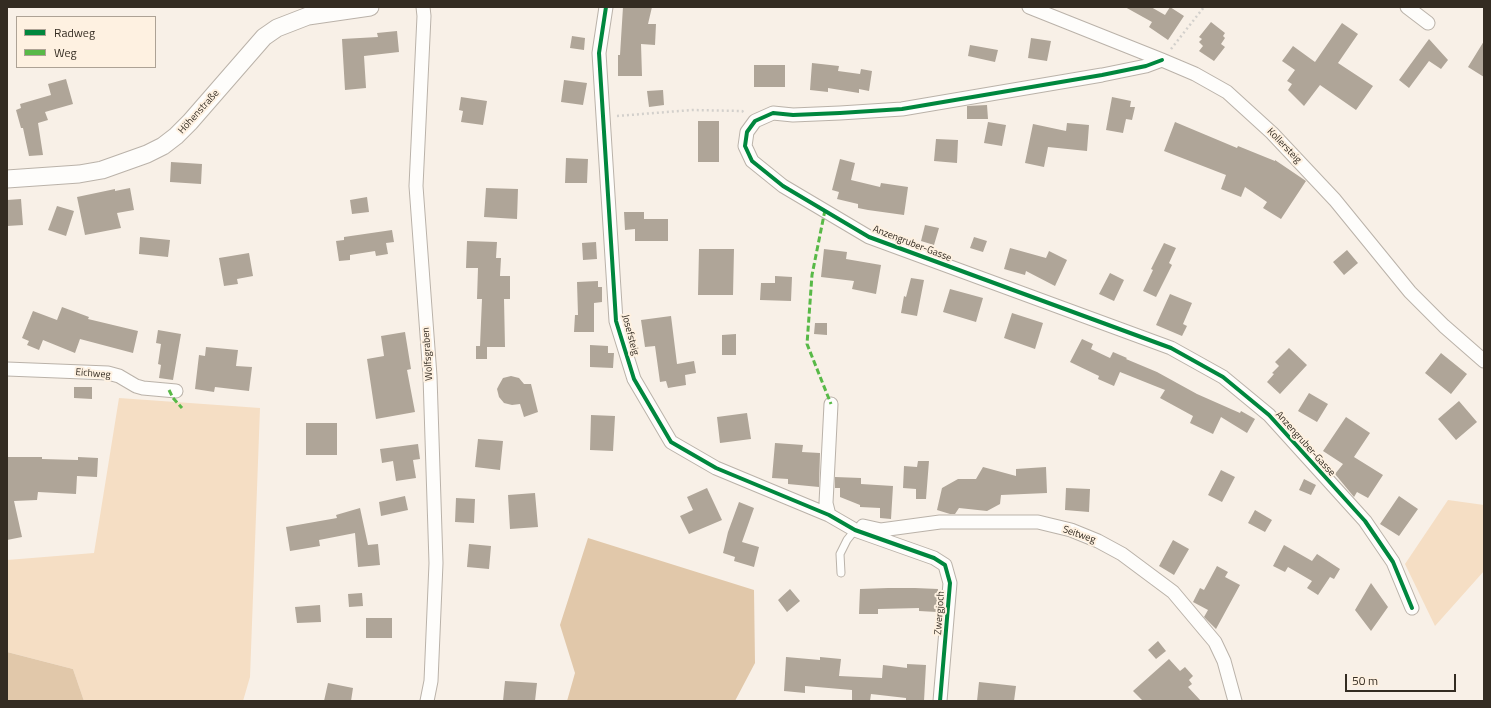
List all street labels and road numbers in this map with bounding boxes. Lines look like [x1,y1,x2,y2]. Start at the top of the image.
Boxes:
street label: Höhenstraße [176,87,222,137]
street label: Kollersteig [1264,126,1304,166]
street label: Anzengruber-Gasse [871,223,953,265]
street label: Josefsteig [619,313,641,357]
street label: Wolfsgraben [420,327,436,381]
street label: Eichweg [75,366,111,382]
street label: Anzengruber-Gasse [1273,409,1337,479]
street label: Seitweg [1061,524,1097,546]
street label: Zwergjoch [932,591,948,635]

